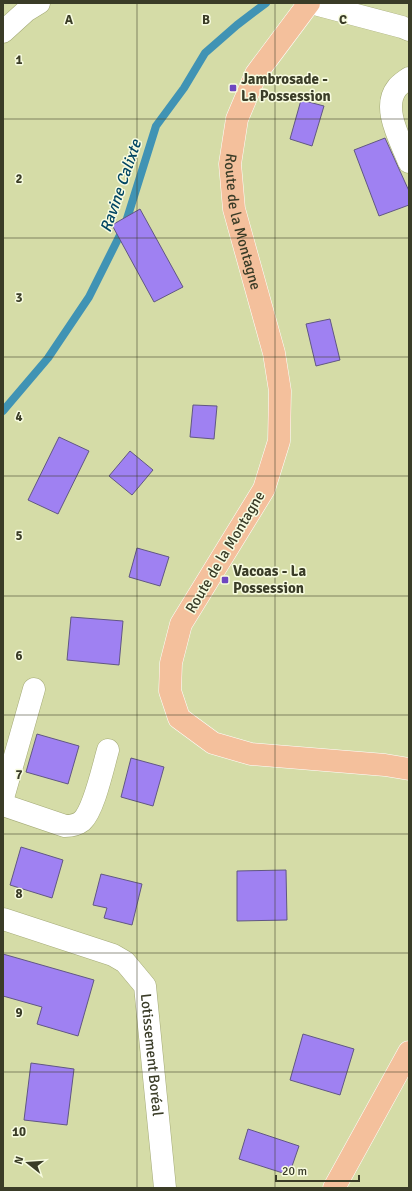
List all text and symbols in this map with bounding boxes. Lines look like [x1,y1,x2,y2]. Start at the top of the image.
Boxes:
text: A [65,12,74,28]
text: B [202,12,210,28]
text: C [339,12,347,28]
text: 1 [15,52,23,68]
place label: Jambrosade - La Possession [241,70,331,105]
marker: Jambrosade - La Possession [228,83,238,93]
water label: Ravine Calixte [96,136,146,235]
street label: Route de la Montagne [221,152,265,292]
text: 2 [15,171,23,187]
text: 3 [15,290,23,306]
text: 4 [15,409,23,425]
street label: Route de la Montagne [181,488,269,616]
text: 5 [15,528,23,544]
place label: Vacoas - La Possession [233,562,306,597]
marker: Vacoas - La Possession [220,575,230,585]
text: 6 [15,648,23,664]
text: 7 [15,767,23,783]
text: 8 [15,886,23,902]
street label: Lotissement Boréal [137,993,167,1117]
text: 9 [15,1005,23,1021]
text: 10 [12,1124,26,1140]
north arrow [8,1143,48,1183]
text: N [12,1155,26,1166]
scale bar [276,1157,359,1183]
text: 20 m [282,1164,307,1179]

